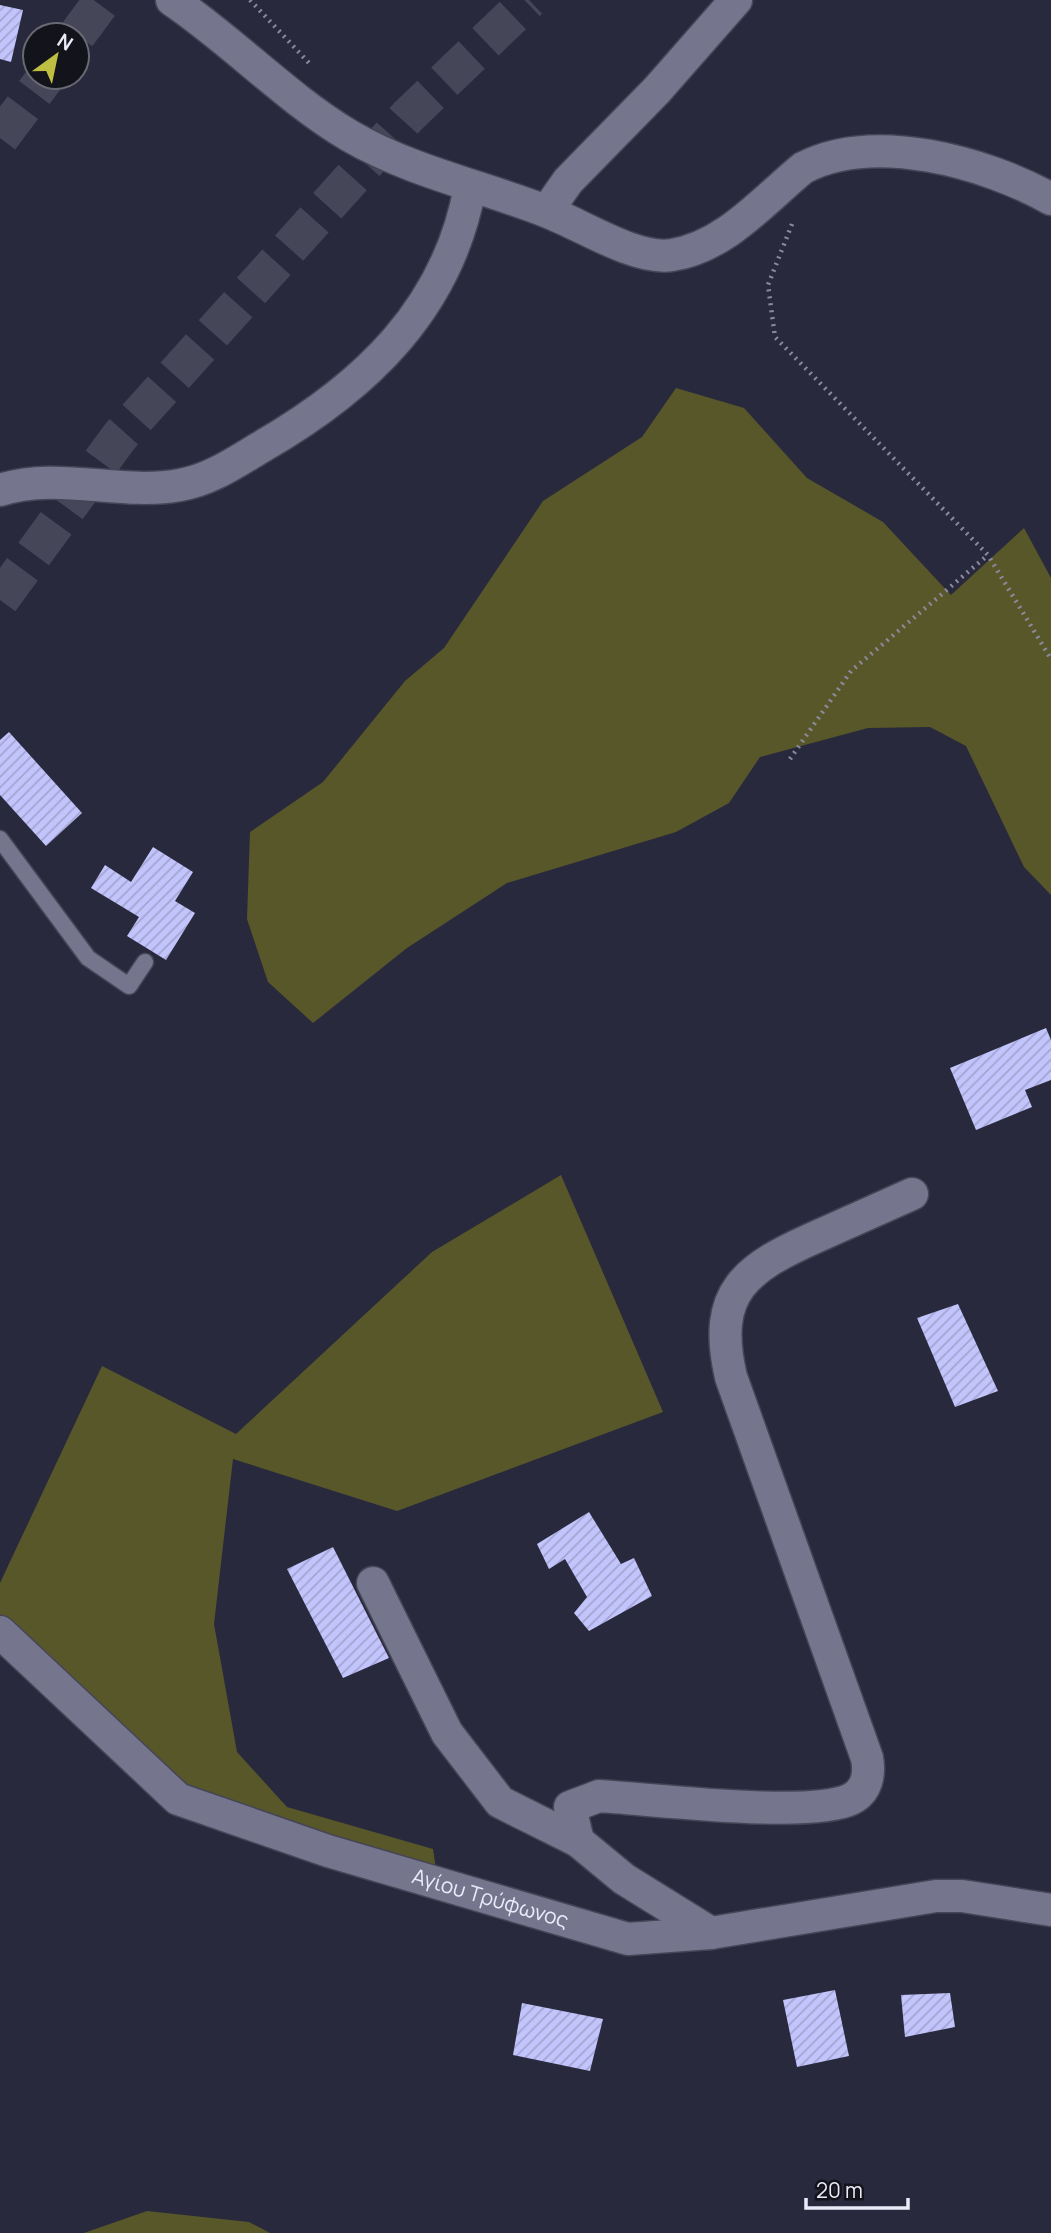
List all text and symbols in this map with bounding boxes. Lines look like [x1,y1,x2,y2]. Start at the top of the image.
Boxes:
north arrow [21,21,91,91]
text: N [52,27,78,56]
street label: Αγίου Τρύφωνος [409,1861,572,1934]
scale bar [806,2166,908,2210]
text: 20 m [816,2176,863,2204]

